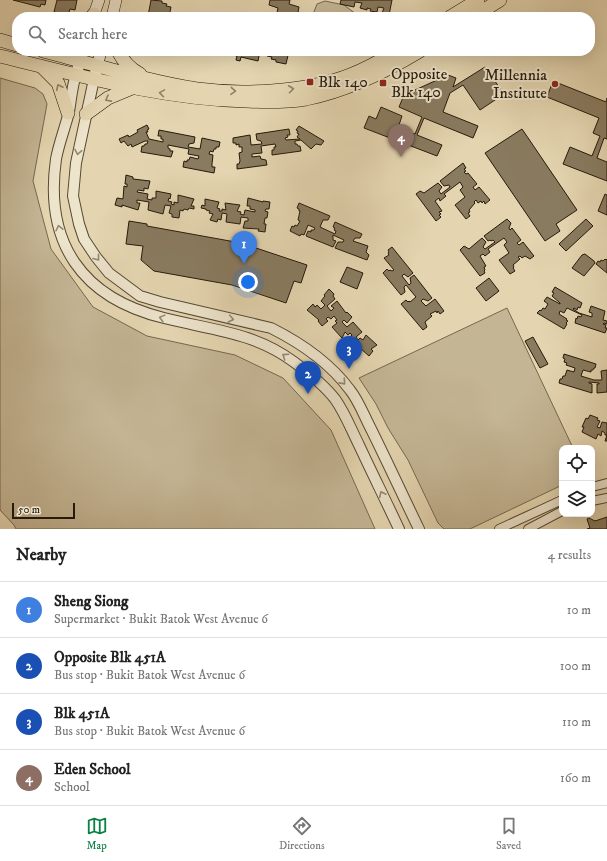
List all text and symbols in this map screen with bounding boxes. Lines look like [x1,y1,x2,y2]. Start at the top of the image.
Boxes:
search box [12,12,595,56]
icon: search [26,23,48,45]
text: Search here [58,25,127,44]
place label: Opposite Blk 140 [391,64,448,102]
place label: Millennia Institute [484,65,547,103]
place label: Blk 140 [318,72,368,92]
marker: Blk 140 [305,77,315,87]
marker: Opposite Blk 140 [378,78,388,88]
marker: Millennia Institute [550,79,560,89]
one-way arrow [56,83,64,91]
one-way arrow [288,85,294,94]
one-way arrow [230,87,236,95]
one-way arrow [159,89,165,98]
one-way arrow [105,94,112,101]
pin: 4 [388,124,414,157]
one-way arrow [74,149,83,155]
one-way arrow [56,225,64,231]
pin: 1 [231,231,257,264]
one-way arrow [92,254,99,261]
your location [238,272,258,292]
one-way arrow [159,314,165,322]
one-way arrow [228,314,234,322]
pin: 3 [336,336,362,369]
one-way arrow [282,353,289,361]
pin: 2 [295,361,321,394]
one-way arrow [339,377,346,385]
map controls [559,445,595,517]
button: locate [559,445,595,481]
button: layers [559,481,595,517]
one-way arrow [379,491,387,498]
scale bar [12,501,75,520]
text: 50 m [18,503,40,517]
text: Nearby [16,544,66,566]
text: 4 results [548,547,591,563]
text: Sheng Siong [54,592,128,611]
text: 1 [27,602,31,618]
text: 10 m [567,602,591,618]
text: Supermarket · Bukit Batok West Avenue 6 [54,611,268,627]
text: Opposite Blk 451A [54,648,166,667]
text: 2 [26,658,32,674]
text: 100 m [560,658,591,674]
text: Bus stop · Bukit Batok West Avenue 6 [54,667,245,683]
text: Blk 451A [54,704,110,723]
text: 3 [27,714,31,730]
text: 110 m [562,714,591,730]
text: Bus stop · Bukit Batok West Avenue 6 [54,723,245,739]
text: Eden School [54,760,131,779]
text: 4 [25,770,33,786]
text: 160 m [560,770,591,786]
text: School [54,779,90,795]
tab: Map [86,815,108,853]
tab: Directions [279,815,325,853]
tab: Saved [496,815,521,853]

